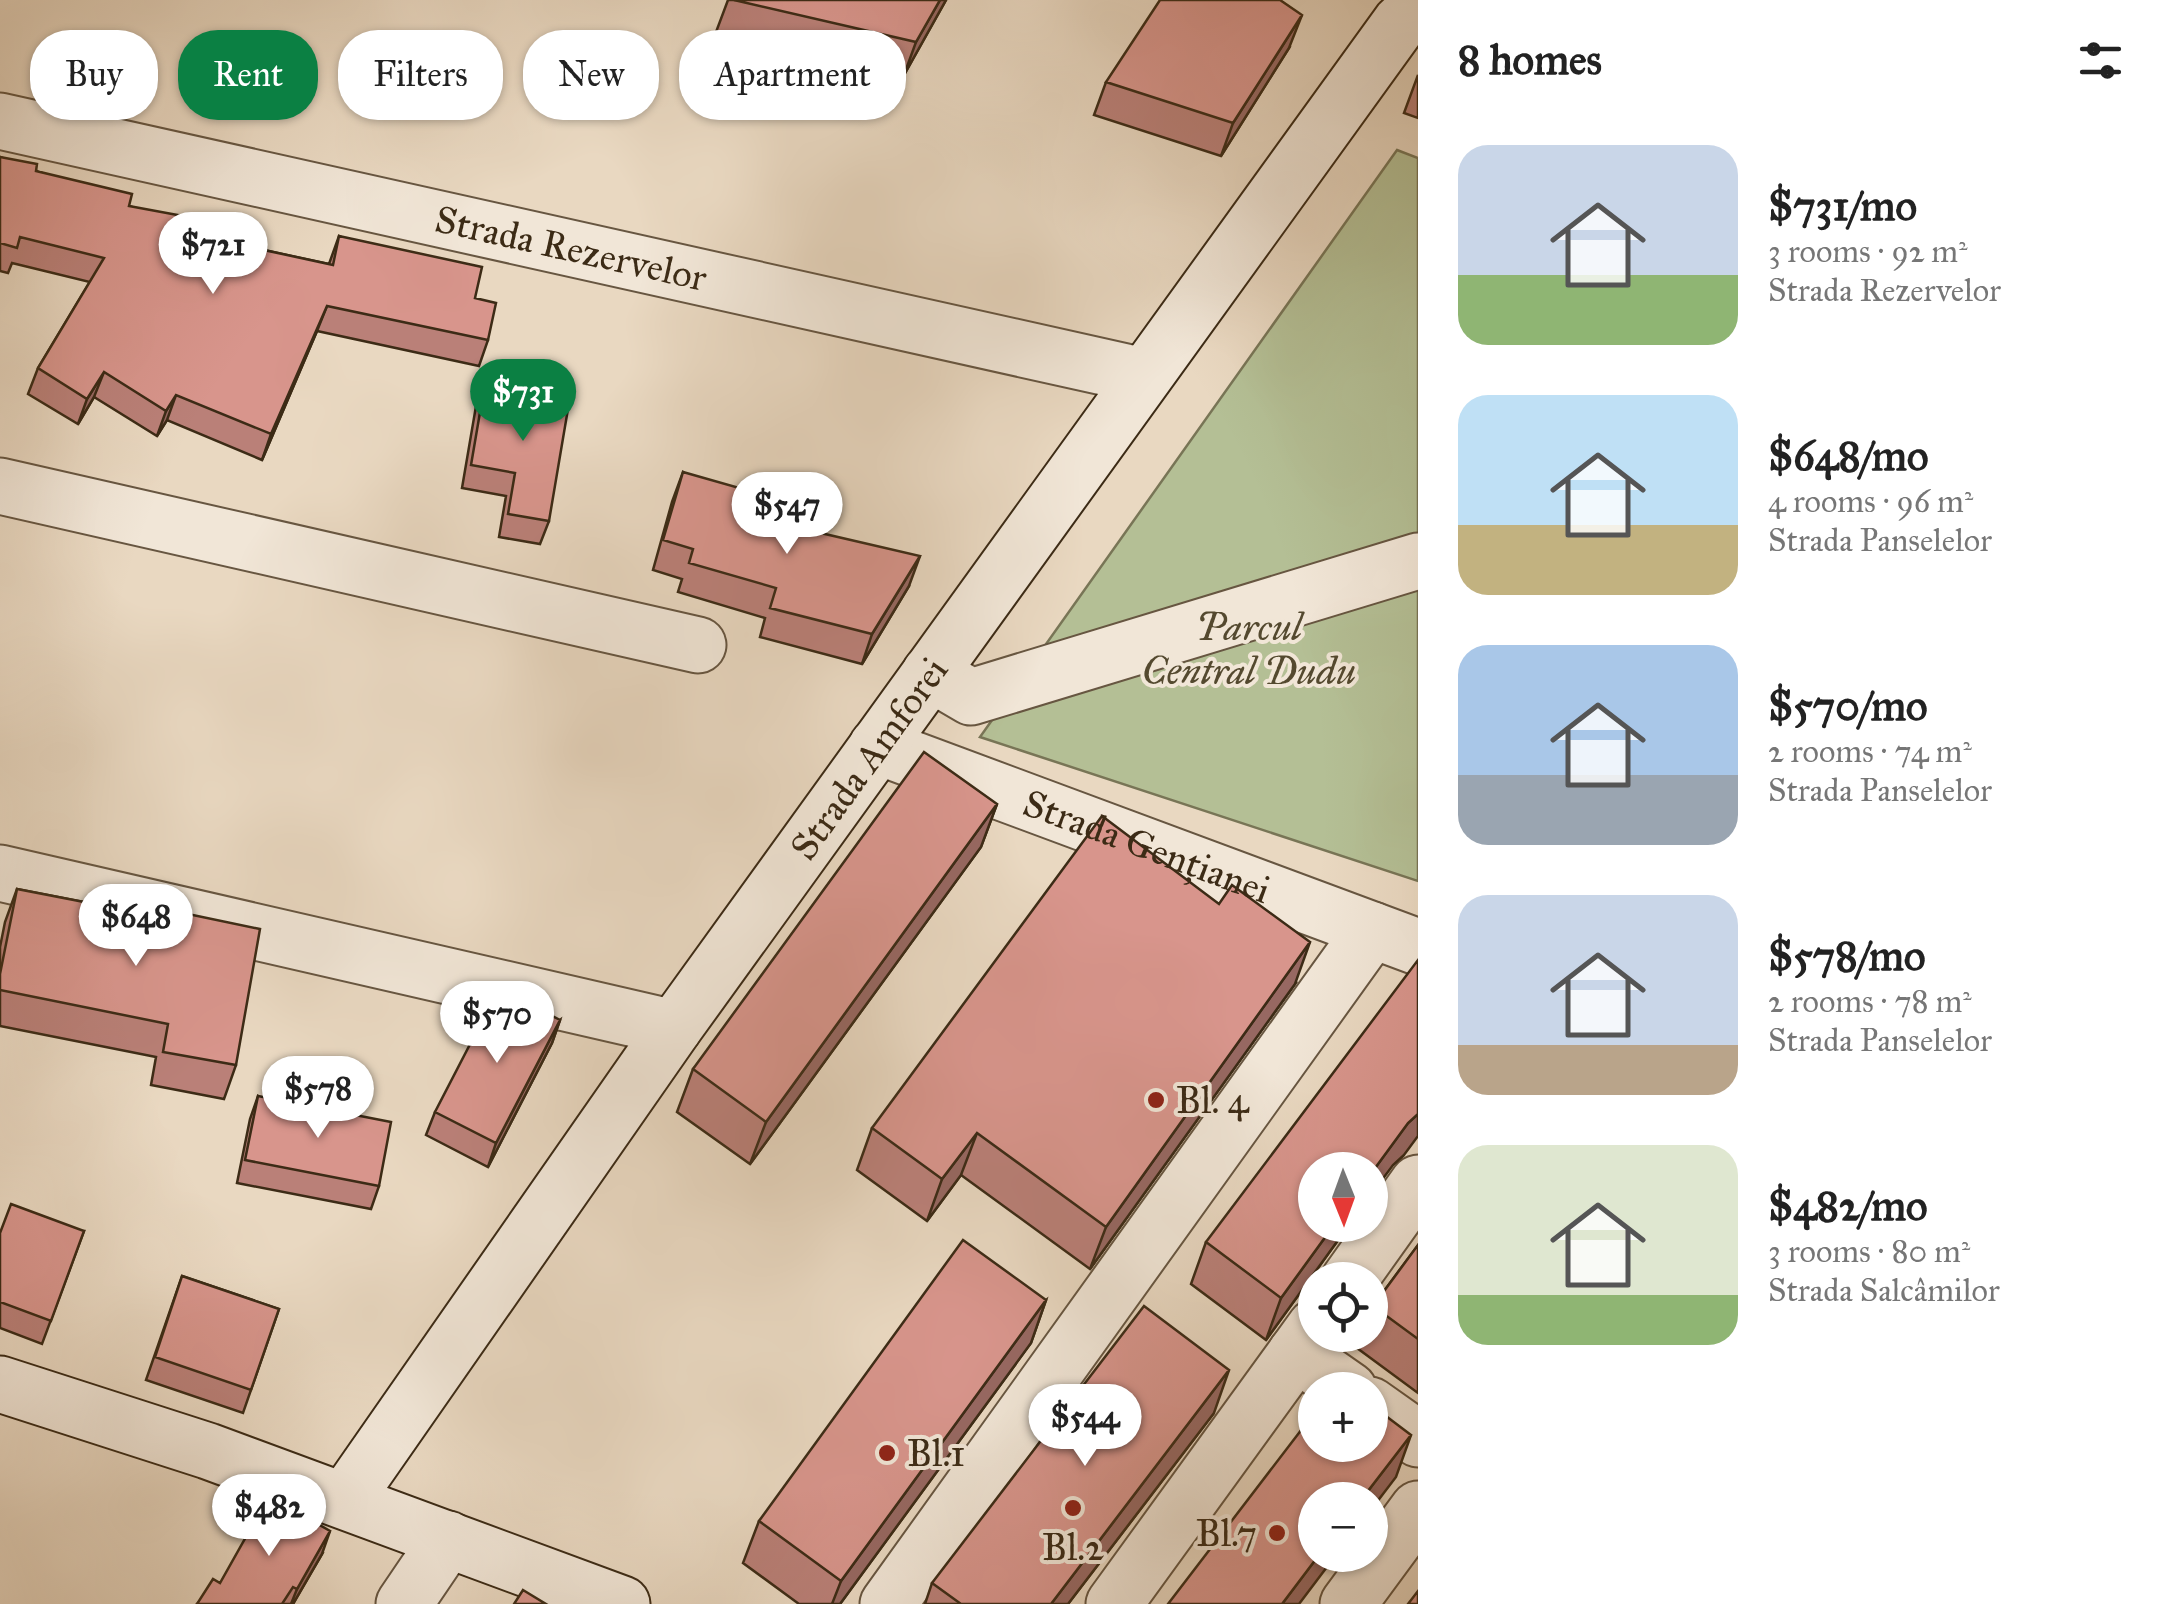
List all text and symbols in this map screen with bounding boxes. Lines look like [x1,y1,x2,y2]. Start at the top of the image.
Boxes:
chip: Buy [30,30,158,120]
chip: Rent [178,30,318,120]
chip: Filters [338,30,503,120]
chip: New [523,30,659,120]
chip: Apartment [679,30,906,120]
icon: filters [2073,33,2128,88]
text: 8 homes [1458,34,1602,86]
text: $731/mo [1768,180,1917,232]
icon: home [1538,185,1658,305]
street label: Strada Rezervelor [431,196,712,301]
pin: $721 [154,212,272,297]
text: $721 [181,225,245,264]
text: 3 rooms · 92 m² [1768,232,1968,271]
text: Strada Rezervelor [1768,271,2001,310]
pin: $731 [464,359,582,444]
text: $731 [492,372,554,411]
text: $648/mo [1768,430,1928,482]
icon: home [1538,435,1658,555]
pin: $547 [728,472,846,557]
text: 4 rooms · 96 m² [1768,482,1973,521]
text: $547 [754,485,820,524]
text: Strada Panselelor [1768,521,1992,560]
park label: Parcul Central Dudu [1142,604,1356,694]
street label: Strada Amforei [780,648,957,869]
text: $570/mo [1768,680,1928,732]
icon: home [1538,685,1658,805]
text: 2 rooms · 74 m² [1768,732,1972,771]
text: Strada Panselelor [1768,771,1992,810]
street label: Strada Gențianei [1017,779,1277,913]
pin: $648 [77,884,195,969]
text: $648 [101,897,171,936]
text: $578/mo [1768,930,1925,982]
icon: home [1538,935,1658,1055]
pin: $570 [438,981,556,1066]
text: 2 rooms · 78 m² [1768,982,1972,1021]
text: $570 [462,994,532,1033]
text: Strada Panselelor [1768,1021,1992,1060]
pin: $578 [259,1056,377,1141]
text: $578 [284,1069,352,1108]
place label: Bl. 4 [1176,1077,1249,1123]
marker: Bl. 4 [1145,1089,1167,1111]
north arrow [1298,1152,1388,1242]
map controls [1298,1152,1388,1572]
text: $482/mo [1768,1180,1928,1232]
icon: home [1538,1185,1658,1305]
text: 3 rooms · 80 m² [1768,1232,1970,1271]
button: locate [1298,1262,1388,1352]
text: Strada Salcâmilor [1768,1271,2000,1310]
button: + [1298,1372,1388,1462]
pin: $544 [1026,1384,1144,1469]
text: $544 [1051,1397,1119,1436]
place label: Bl.1 [907,1430,965,1476]
marker: Bl.1 [876,1442,898,1464]
pin: $482 [210,1474,328,1559]
button: − [1298,1482,1388,1572]
text: $482 [234,1487,304,1526]
marker: Bl.2 [1062,1497,1084,1519]
place label: Bl.7 [1196,1510,1257,1556]
marker: Bl.7 [1266,1522,1288,1544]
place label: Bl.2 [1042,1524,1104,1570]

